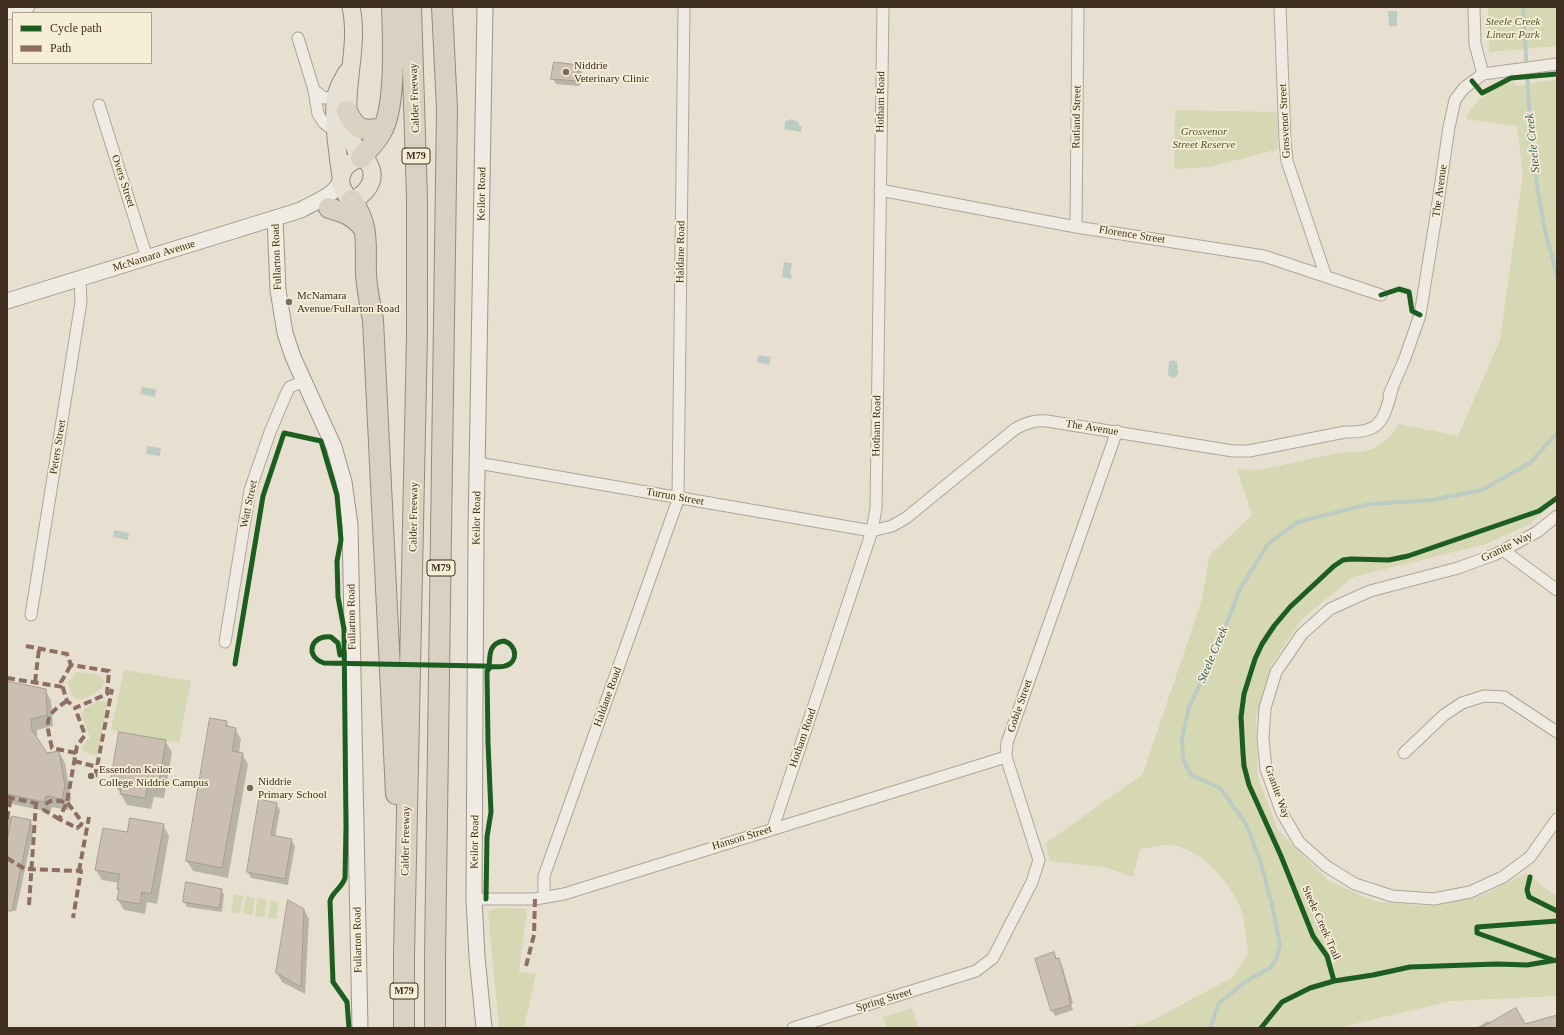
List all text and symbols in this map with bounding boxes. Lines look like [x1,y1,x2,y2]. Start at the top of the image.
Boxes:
legend [12,12,152,64]
park label: Steele Creek Linear Park [1486,15,1540,41]
text: Cycle path [50,21,102,35]
text: Path [50,41,71,55]
place label: Niddrie Veterinary Clinic [574,59,649,85]
street label: Calder Freeway [407,63,423,133]
marker: Niddrie Veterinary Clinic [561,67,571,77]
street label: Hotham Road [874,71,888,133]
street label: Grosvenor Street [1276,83,1294,159]
street label: Rutland Street [1070,85,1084,149]
water label: Steele Creek [1523,112,1543,174]
park label: Grosvenor Street Reserve [1173,125,1235,151]
road number: M79 [402,148,430,164]
street label: Overs Street [108,153,138,209]
street label: The Avenue [1430,164,1450,218]
street label: Keilor Road [475,167,489,221]
street label: Haldane Road [674,221,688,283]
street label: Florence Street [1098,223,1166,247]
street label: Fullarton Road [269,224,285,290]
street label: McNamara Avenue [111,237,197,275]
place label: McNamara Avenue/Fullarton Road [297,289,400,315]
marker: McNamara Avenue/Fullarton Road [284,297,294,307]
street label: Hotham Road [870,395,884,457]
street label: The Avenue [1065,417,1119,439]
street label: Peters Street [47,419,69,475]
street label: Watt Street [237,479,261,529]
street label: Calder Freeway [407,482,421,552]
street label: Turrun Street [645,485,705,509]
street label: Keilor Road [470,491,484,545]
street label: Granite Way [1479,529,1535,565]
road number: M79 [427,560,455,576]
street label: Fullarton Road [345,584,359,650]
water label: Steele Creek [1195,625,1231,685]
street label: Haldane Road [591,665,625,729]
street label: Goble Street [1005,678,1035,734]
street label: Hotham Road [787,707,819,769]
place label: Essendon Keilor College Niddrie Campus [99,763,208,789]
street label: Granite Way [1261,764,1293,820]
marker: Essendon Keilor College Niddrie Campus [86,771,96,781]
place label: Niddrie Primary School [258,775,327,801]
marker: Niddrie Primary School [245,783,255,793]
street label: Calder Freeway [399,806,413,876]
street label: Keilor Road [468,815,482,869]
street label: Hanson Street [710,823,774,853]
street label: Steele Creek Trail [1299,884,1343,962]
street label: Fullarton Road [351,907,365,973]
road number: M79 [390,983,418,999]
street label: Spring Street [854,985,914,1015]

